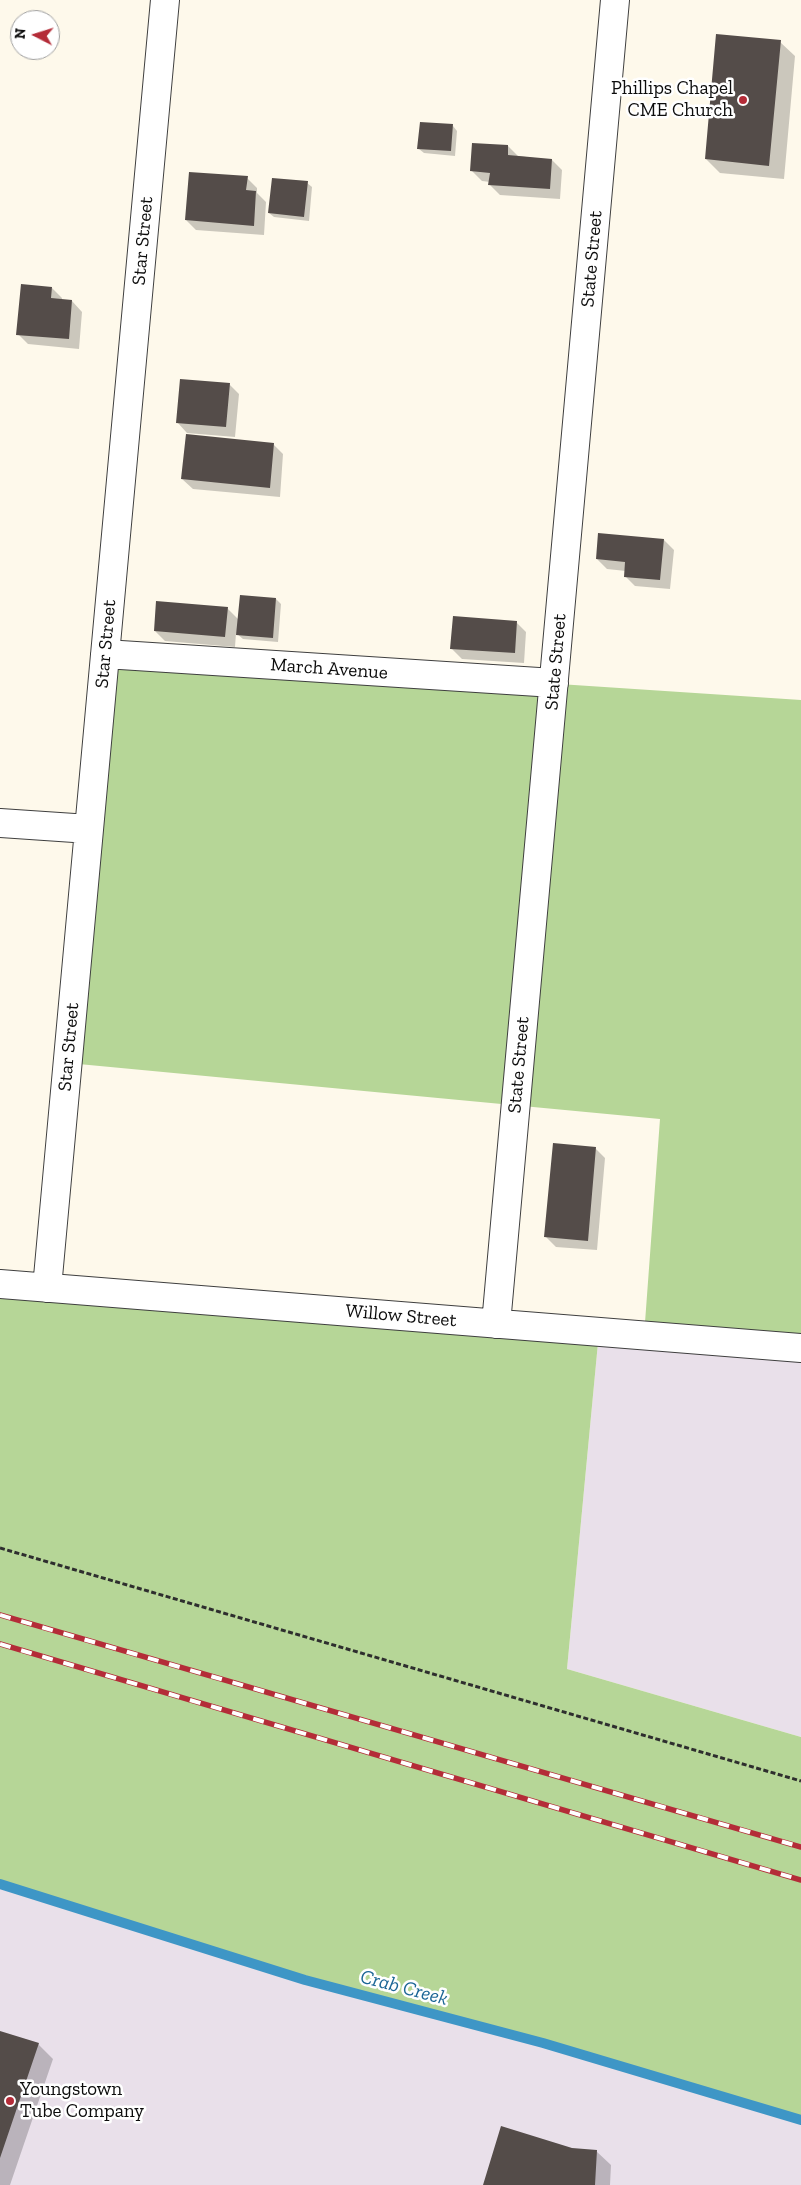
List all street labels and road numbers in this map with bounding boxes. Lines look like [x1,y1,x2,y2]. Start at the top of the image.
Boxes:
street label: Star Street [128,196,158,286]
street label: State Street [576,210,608,308]
street label: Star Street [91,599,121,689]
street label: State Street [540,613,572,711]
street label: March Avenue [270,654,388,684]
street label: Star Street [54,1002,84,1092]
street label: State Street [503,1016,535,1114]
street label: Willow Street [345,1300,457,1332]

